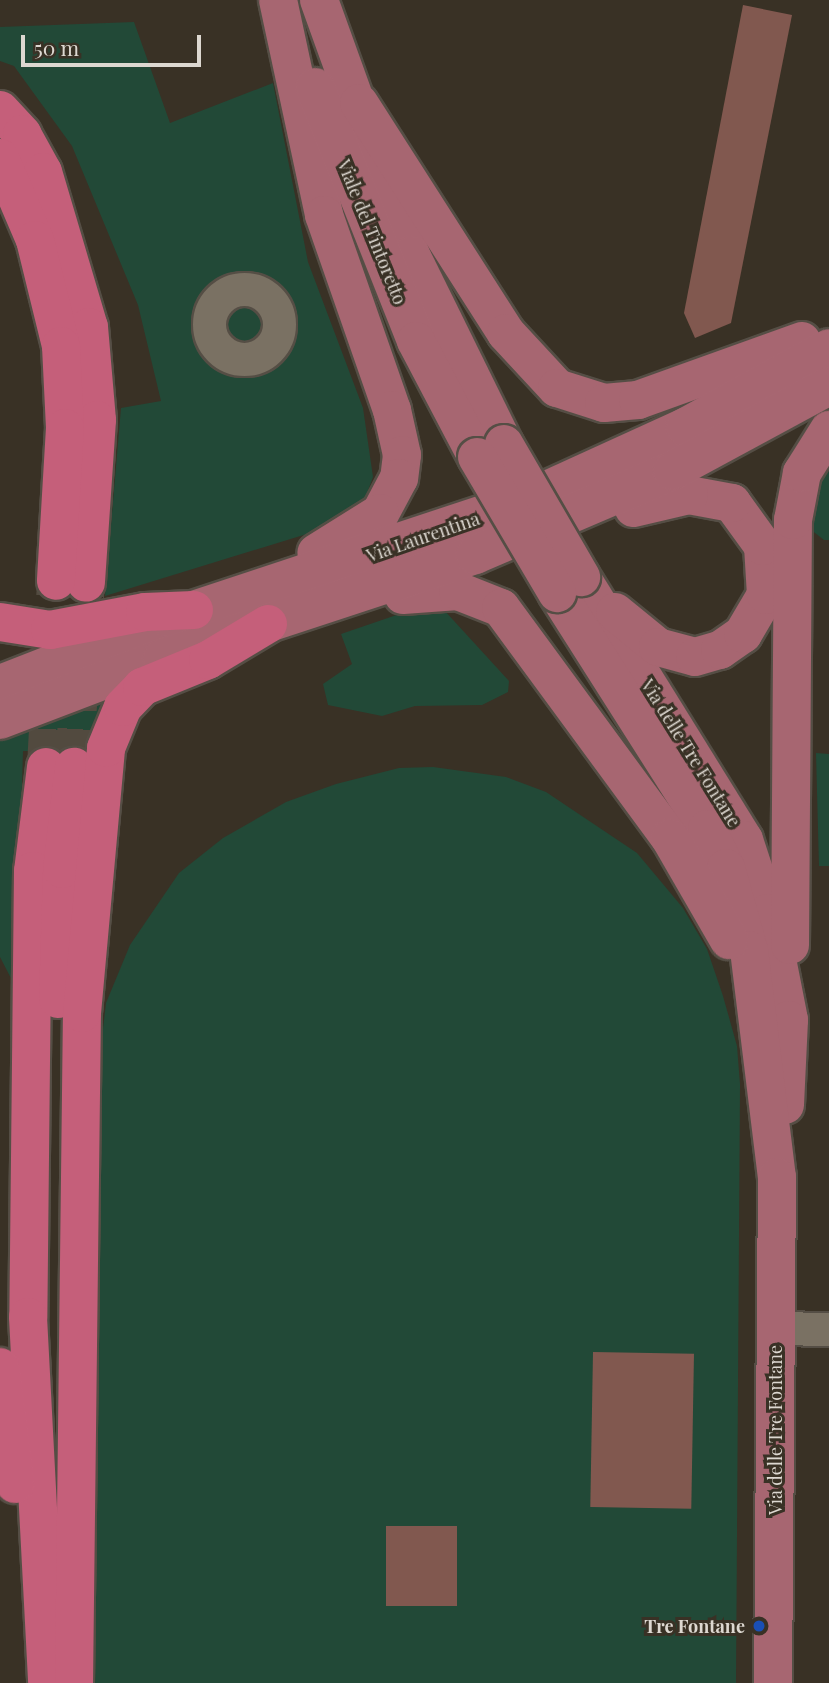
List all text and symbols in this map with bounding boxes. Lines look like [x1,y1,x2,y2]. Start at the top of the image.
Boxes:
scale bar [24,21,205,65]
text: 50 m [34,33,79,61]
street label: Viale del Tintoretto [333,156,411,308]
street label: Via Laurentina [363,508,483,566]
street label: Via delle Tre Fontane [637,675,745,831]
street label: Via delle Tre Fontane [764,1345,786,1515]
place label: Tre Fontane [644,1615,745,1637]
marker: Tre Fontane [751,1618,767,1634]

